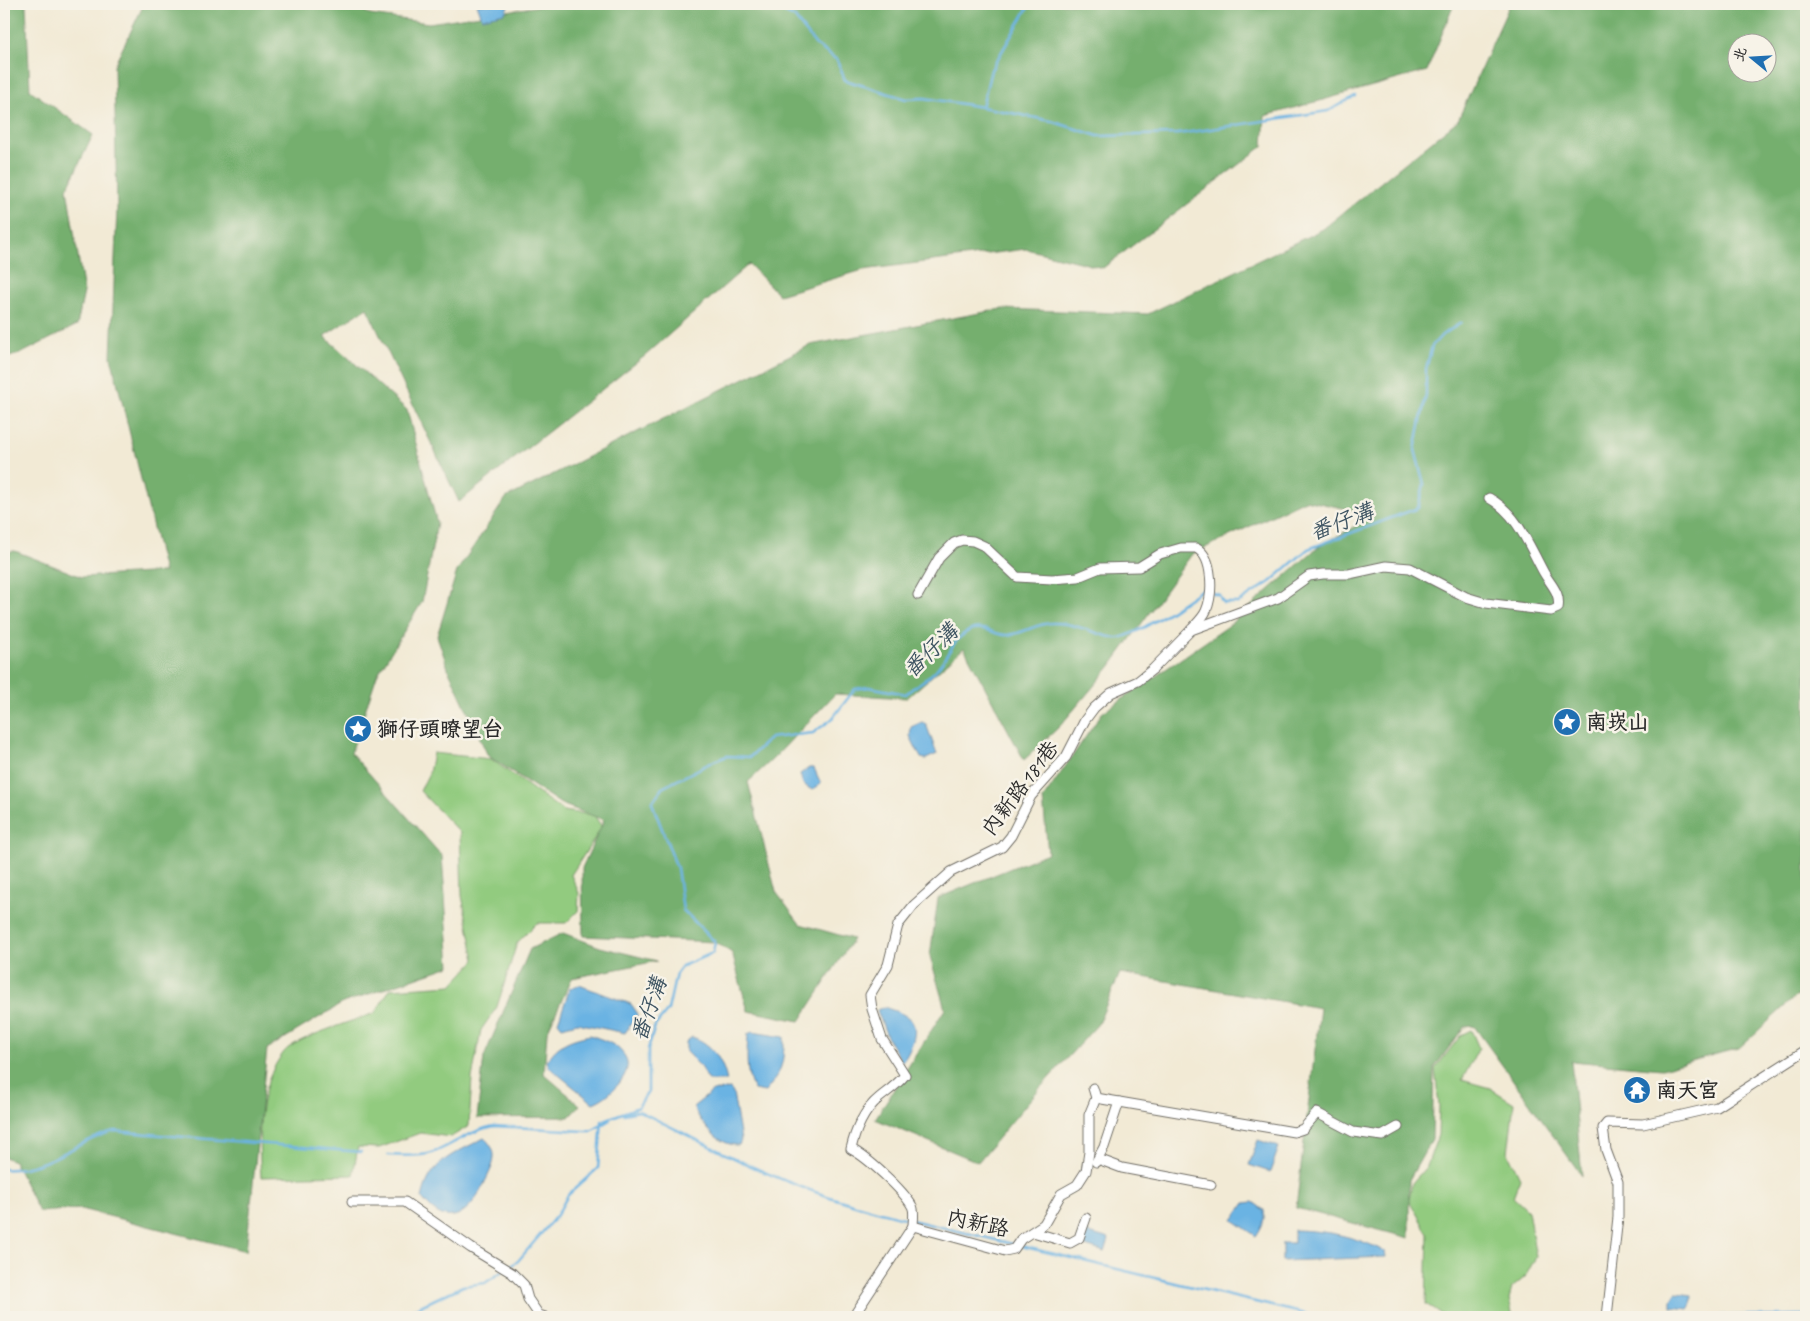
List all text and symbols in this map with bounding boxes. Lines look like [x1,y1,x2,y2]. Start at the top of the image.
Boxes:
north arrow [1728,32,1778,82]
text: 北 [1730,45,1750,63]
water label: 番仔溝 [1306,496,1379,547]
water label: 番仔溝 [897,616,966,684]
place icon: 南崁山 [1552,707,1582,737]
place label: 南崁山 [1586,709,1649,735]
place icon: 獅仔頭暸望台 [343,714,373,744]
place label: 獅仔頭暸望台 [377,716,503,742]
street label: 內新路181巷 [976,735,1064,841]
water label: 番仔溝 [625,972,674,1045]
temple icon: 南天宮 [1622,1075,1652,1105]
place label: 南天宮 [1656,1077,1719,1103]
street label: 內新路 [944,1204,1012,1242]

